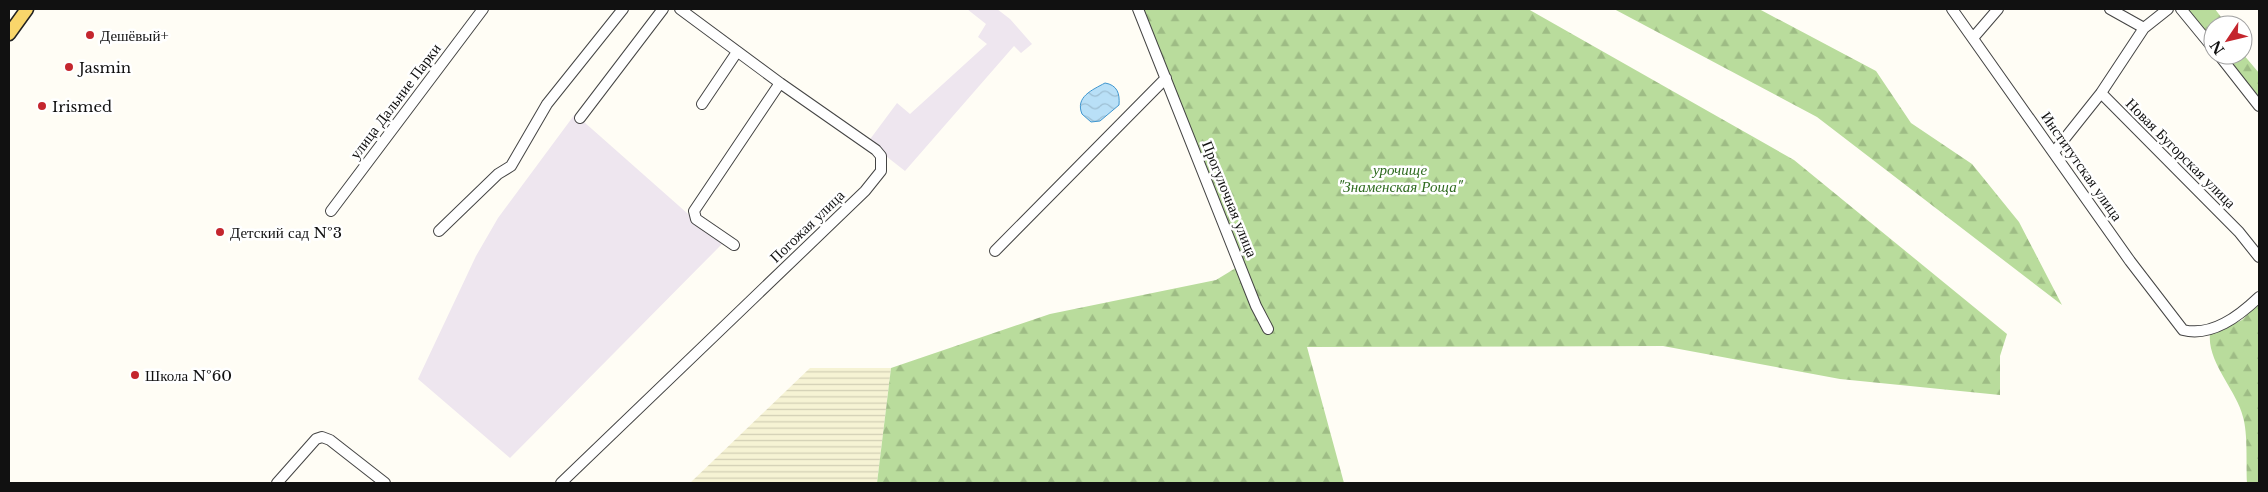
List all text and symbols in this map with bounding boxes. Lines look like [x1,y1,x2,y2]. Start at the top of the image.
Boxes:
north arrow [2203,15,2253,65]
place label: Дешёвый+ [100,26,169,45]
marker: Дешёвый+ [84,29,96,41]
text: N [2206,37,2229,58]
street label: улица Дальние Парки [345,39,445,163]
place label: Jasmin [77,58,131,77]
marker: Jasmin [63,61,75,73]
street label: Новая Бугорская улица [2122,94,2240,212]
place label: Irismed [52,97,112,116]
marker: Irismed [36,100,48,112]
street label: Институтская улица [2037,108,2127,225]
street label: Прогулочная улица [1198,138,1262,260]
park label: урочище "Знаменская Роща" [1338,160,1464,196]
street label: Погожая улица [766,185,849,266]
place label: Детский сад №3 [230,223,342,242]
marker: Детский сад №3 [214,226,226,238]
place label: Школа №60 [145,366,232,385]
marker: Школа №60 [129,369,141,381]

